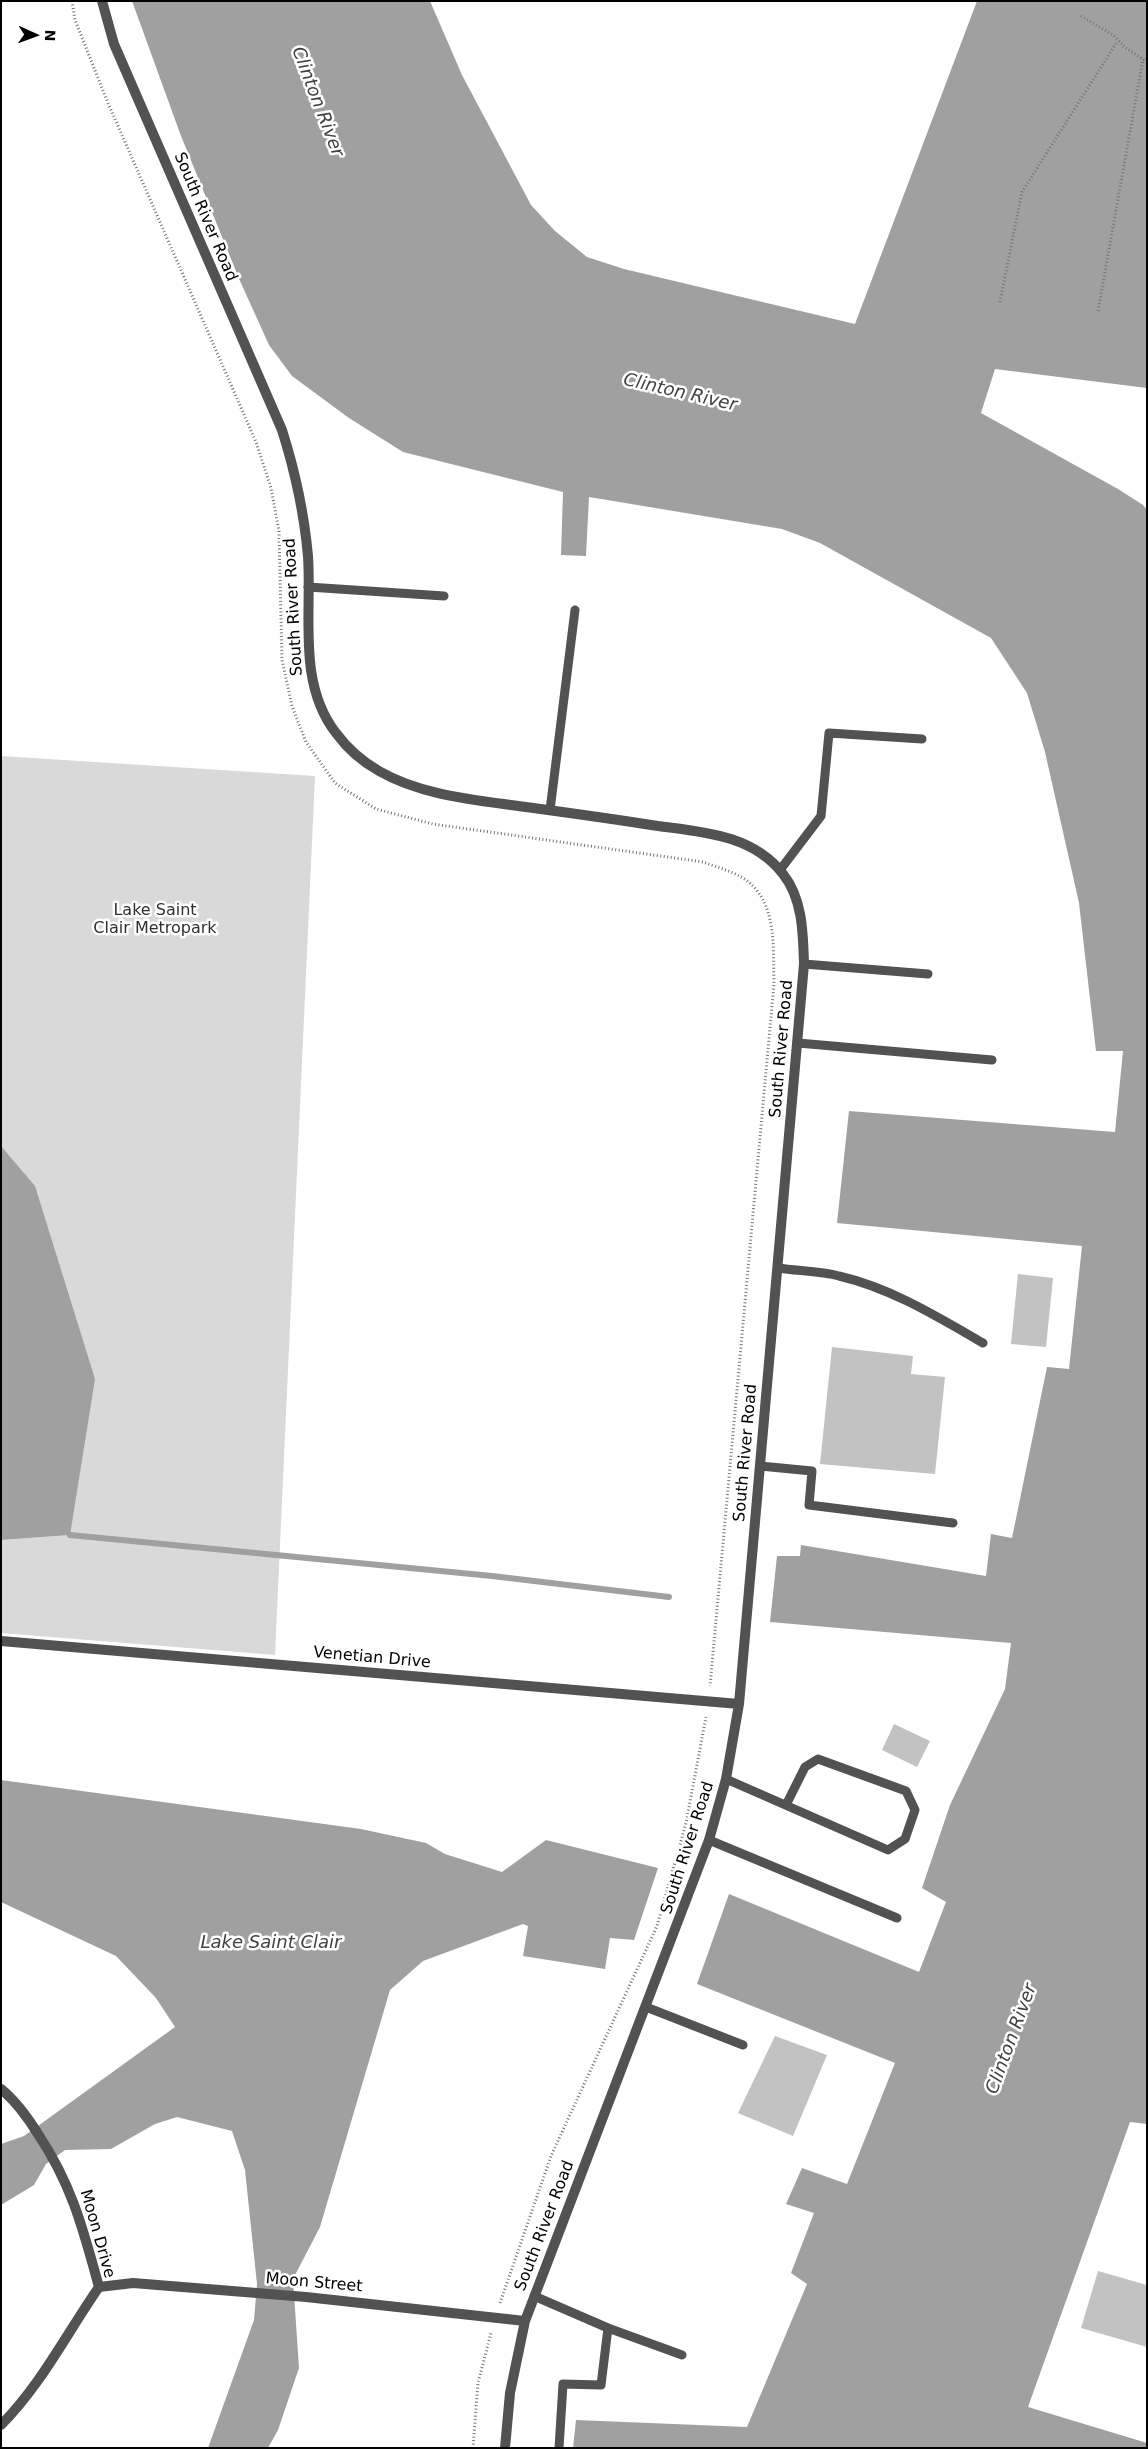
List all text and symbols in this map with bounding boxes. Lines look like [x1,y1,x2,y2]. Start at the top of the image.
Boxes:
north arrow [10,10,60,60]
text: N [42,29,58,42]
water label: Clinton River [286,44,348,160]
street label: South River Road [169,150,241,284]
water label: Clinton River [621,369,739,417]
street label: South River Road [281,537,307,677]
park label: Lake Saint Clair Metropark [93,901,217,939]
street label: South River Road [766,979,798,1119]
street label: South River Road [730,1383,762,1523]
street label: Venetian Drive [312,1643,432,1673]
street label: South River Road [658,1779,718,1917]
water label: Lake Saint Clair [201,1932,341,1954]
water label: Clinton River [982,1981,1042,2097]
street label: South River Road [511,2158,579,2294]
street label: Moon Drive [75,2187,119,2281]
street label: Moon Street [265,2269,363,2297]

